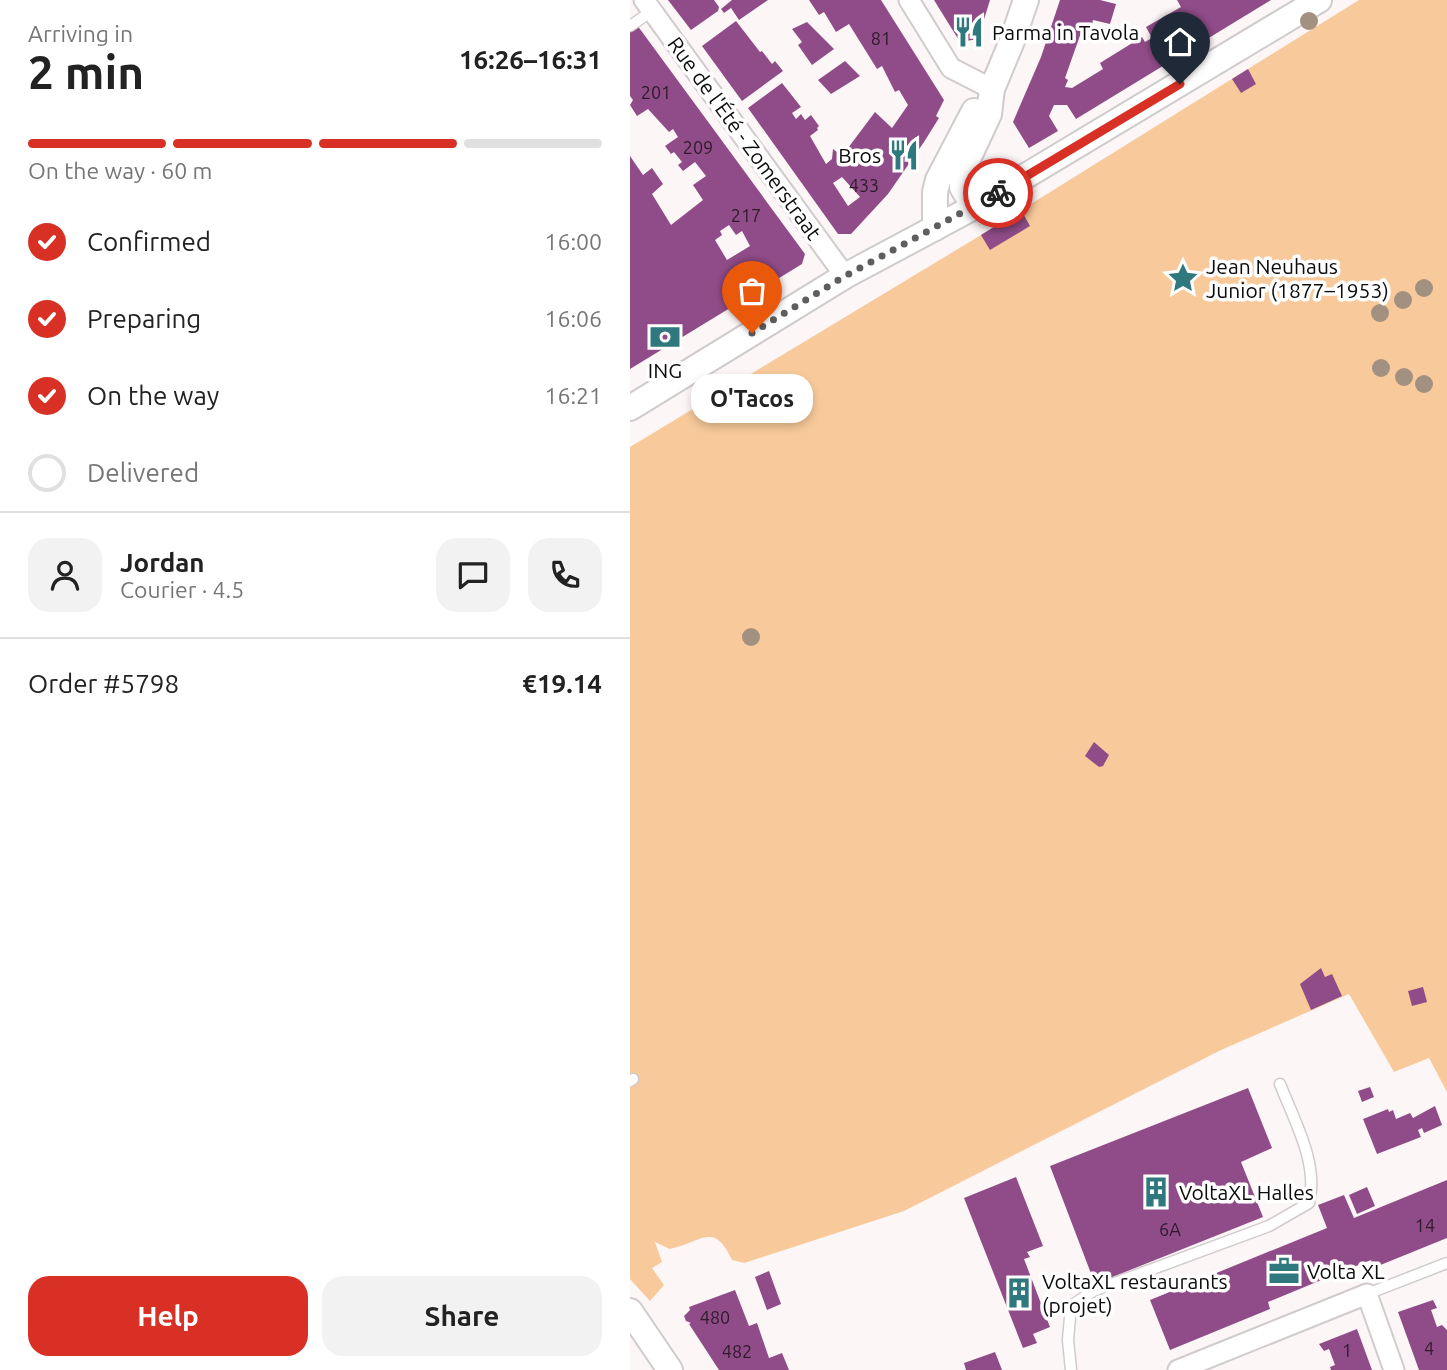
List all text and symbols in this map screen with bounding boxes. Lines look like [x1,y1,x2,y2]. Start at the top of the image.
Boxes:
pin [1150,12.0,1210,84]
restaurant icon: Parma in Tavola [952,15,986,49]
place label: Parma in Tavola [992,20,1139,44]
text: Arriving in [28,21,133,46]
icon: home [1161,23,1199,61]
house number: 81 [871,28,891,48]
street label: Rue de l'Été - Zomerstraat [663,32,827,244]
text: 16:26–16:31 [459,45,602,74]
text: 2 min [28,46,144,98]
house number: 201 [641,82,671,102]
house number: 209 [683,137,713,157]
restaurant icon: Bros [887,138,921,172]
place label: Bros [838,143,881,167]
text: On the way · 60 m [28,158,212,183]
courier [963,158,1033,228]
icon: bike [979,174,1017,212]
house number: 433 [849,175,879,195]
house number: 217 [731,205,761,225]
icon: check [28,223,66,261]
text: Confirmed [87,227,211,256]
text: 16:00 [544,229,602,254]
place label: Jean Neuhaus Junior (1877–1953) [1206,254,1389,302]
pin [722,261,782,333]
place icon: Jean Neuhaus Junior (1877–1953) [1166,261,1200,295]
icon: bag [733,272,771,310]
icon: check [28,300,66,338]
text: Preparing [87,304,201,333]
text: 16:06 [544,306,602,331]
bank icon: ING [648,320,682,354]
place label: ING [648,358,682,382]
callout: O'Tacos [691,375,813,424]
icon: check [28,377,66,415]
text: On the way [87,381,219,410]
text: 16:21 [544,383,602,408]
text: O'Tacos [710,386,794,411]
text: Delivered [87,458,199,487]
button: person [28,538,102,612]
button: chat [436,538,510,612]
button: phone [528,538,602,612]
text: Jordan [120,548,205,577]
text: Courier · 4.5 [120,577,244,602]
text: Order #5798 [28,669,179,698]
text: €19.14 [522,669,602,698]
building icon: VoltaXL Halles [1139,1175,1173,1209]
place label: VoltaXL Halles [1179,1180,1314,1204]
house number: 14 [1415,1215,1435,1235]
house number: 6A [1159,1219,1181,1239]
office icon: Volta XL [1267,1254,1301,1288]
place label: Volta XL [1307,1259,1385,1283]
place label: VoltaXL restaurants (projet) [1042,1269,1228,1317]
button: Help [28,1276,308,1356]
button: Share [322,1276,602,1356]
building icon: VoltaXL restaurants (projet) [1002,1276,1036,1310]
house number: 480 [700,1307,730,1327]
house number: 4 [1424,1338,1434,1358]
house number: 1 [1342,1340,1352,1360]
house number: 482 [722,1341,752,1361]

